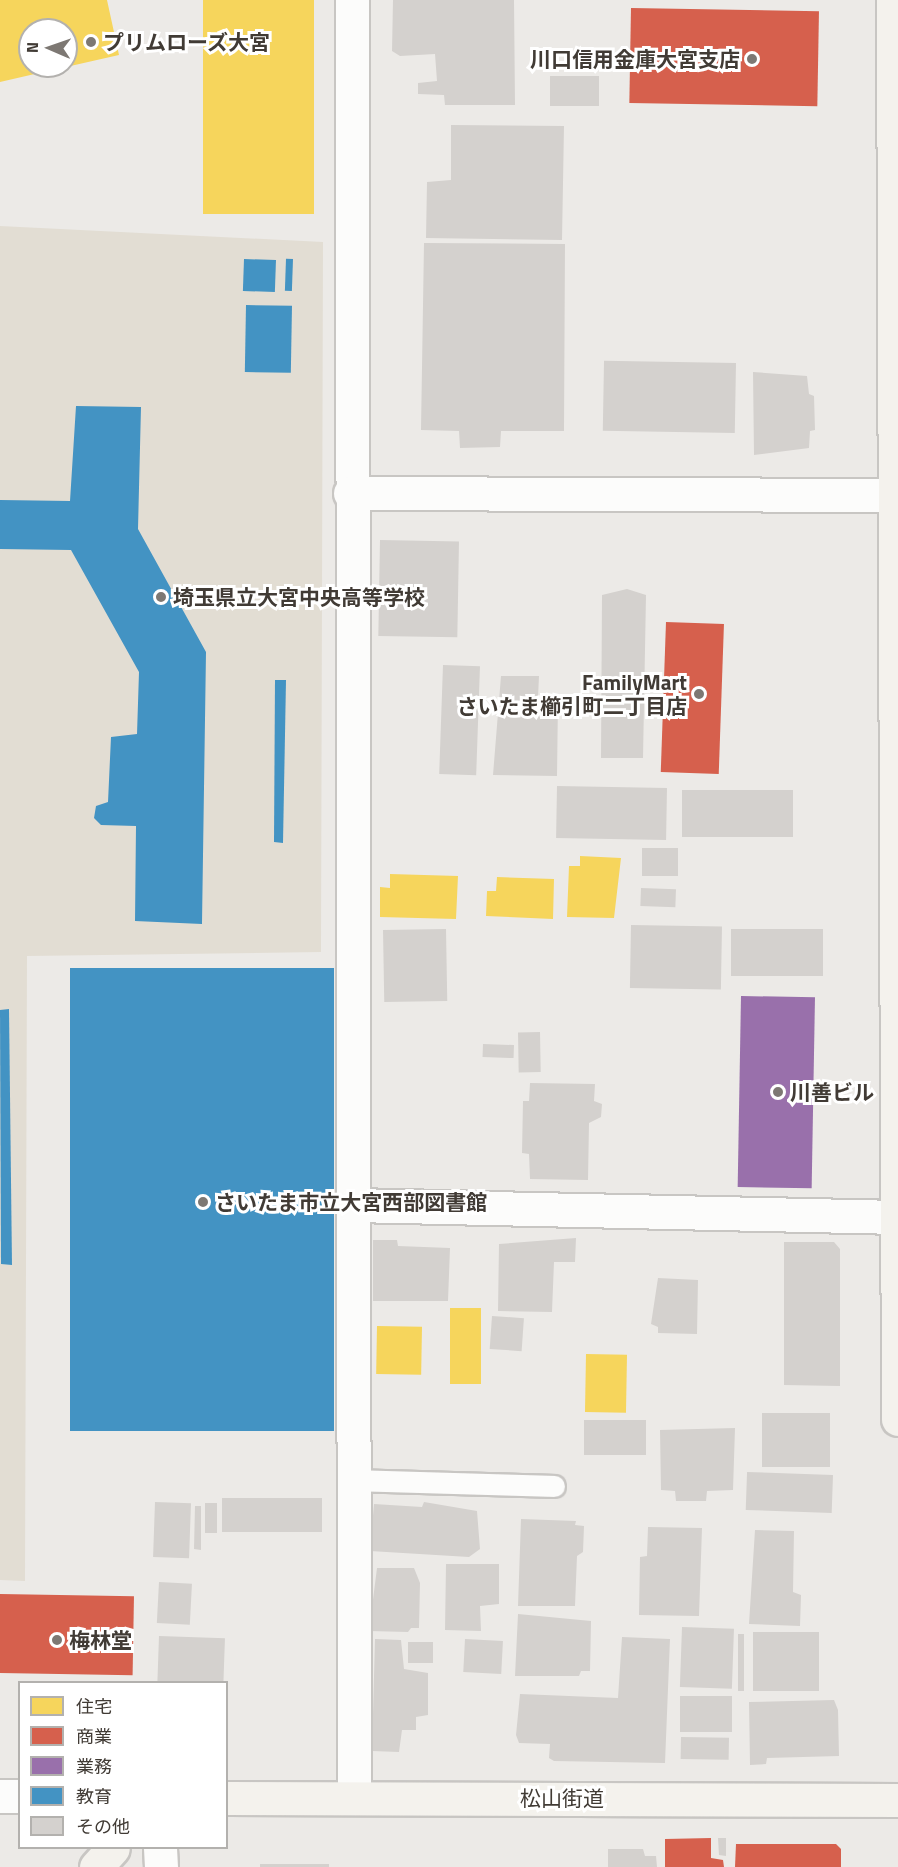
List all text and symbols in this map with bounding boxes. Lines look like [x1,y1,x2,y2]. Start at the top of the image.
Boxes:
north arrow [18,18,78,78]
place label: プリムローズ大宮 [103,29,271,55]
marker: プリムローズ大宮 [84,35,98,49]
text: N [20,41,44,53]
place label: 川口信用金庫大宮支店 [530,46,740,72]
marker: 川口信用金庫大宮支店 [745,52,759,66]
place label: 埼玉県立大宮中央高等学校 [173,584,425,610]
marker: 埼玉県立大宮中央高等学校 [154,590,168,604]
place label: FamilyMart さいたま櫛引町二丁目店 [456,669,687,719]
marker: FamilyMart さいたま櫛引町二丁目店 [692,687,706,701]
place label: 川善ビル [790,1079,874,1105]
marker: 川善ビル [771,1085,785,1099]
place label: さいたま市立大宮西部図書館 [215,1189,488,1215]
marker: さいたま市立大宮西部図書館 [196,1195,210,1209]
place label: 梅林堂 [69,1627,132,1653]
marker: 梅林堂 [50,1633,64,1647]
legend [18,1681,228,1849]
text: 住宅 [76,1693,112,1720]
text: 商業 [76,1723,112,1750]
text: 業務 [76,1753,112,1780]
text: 教育 [76,1783,112,1810]
street label: 松山街道 [520,1785,604,1811]
text: その他 [76,1813,130,1840]

